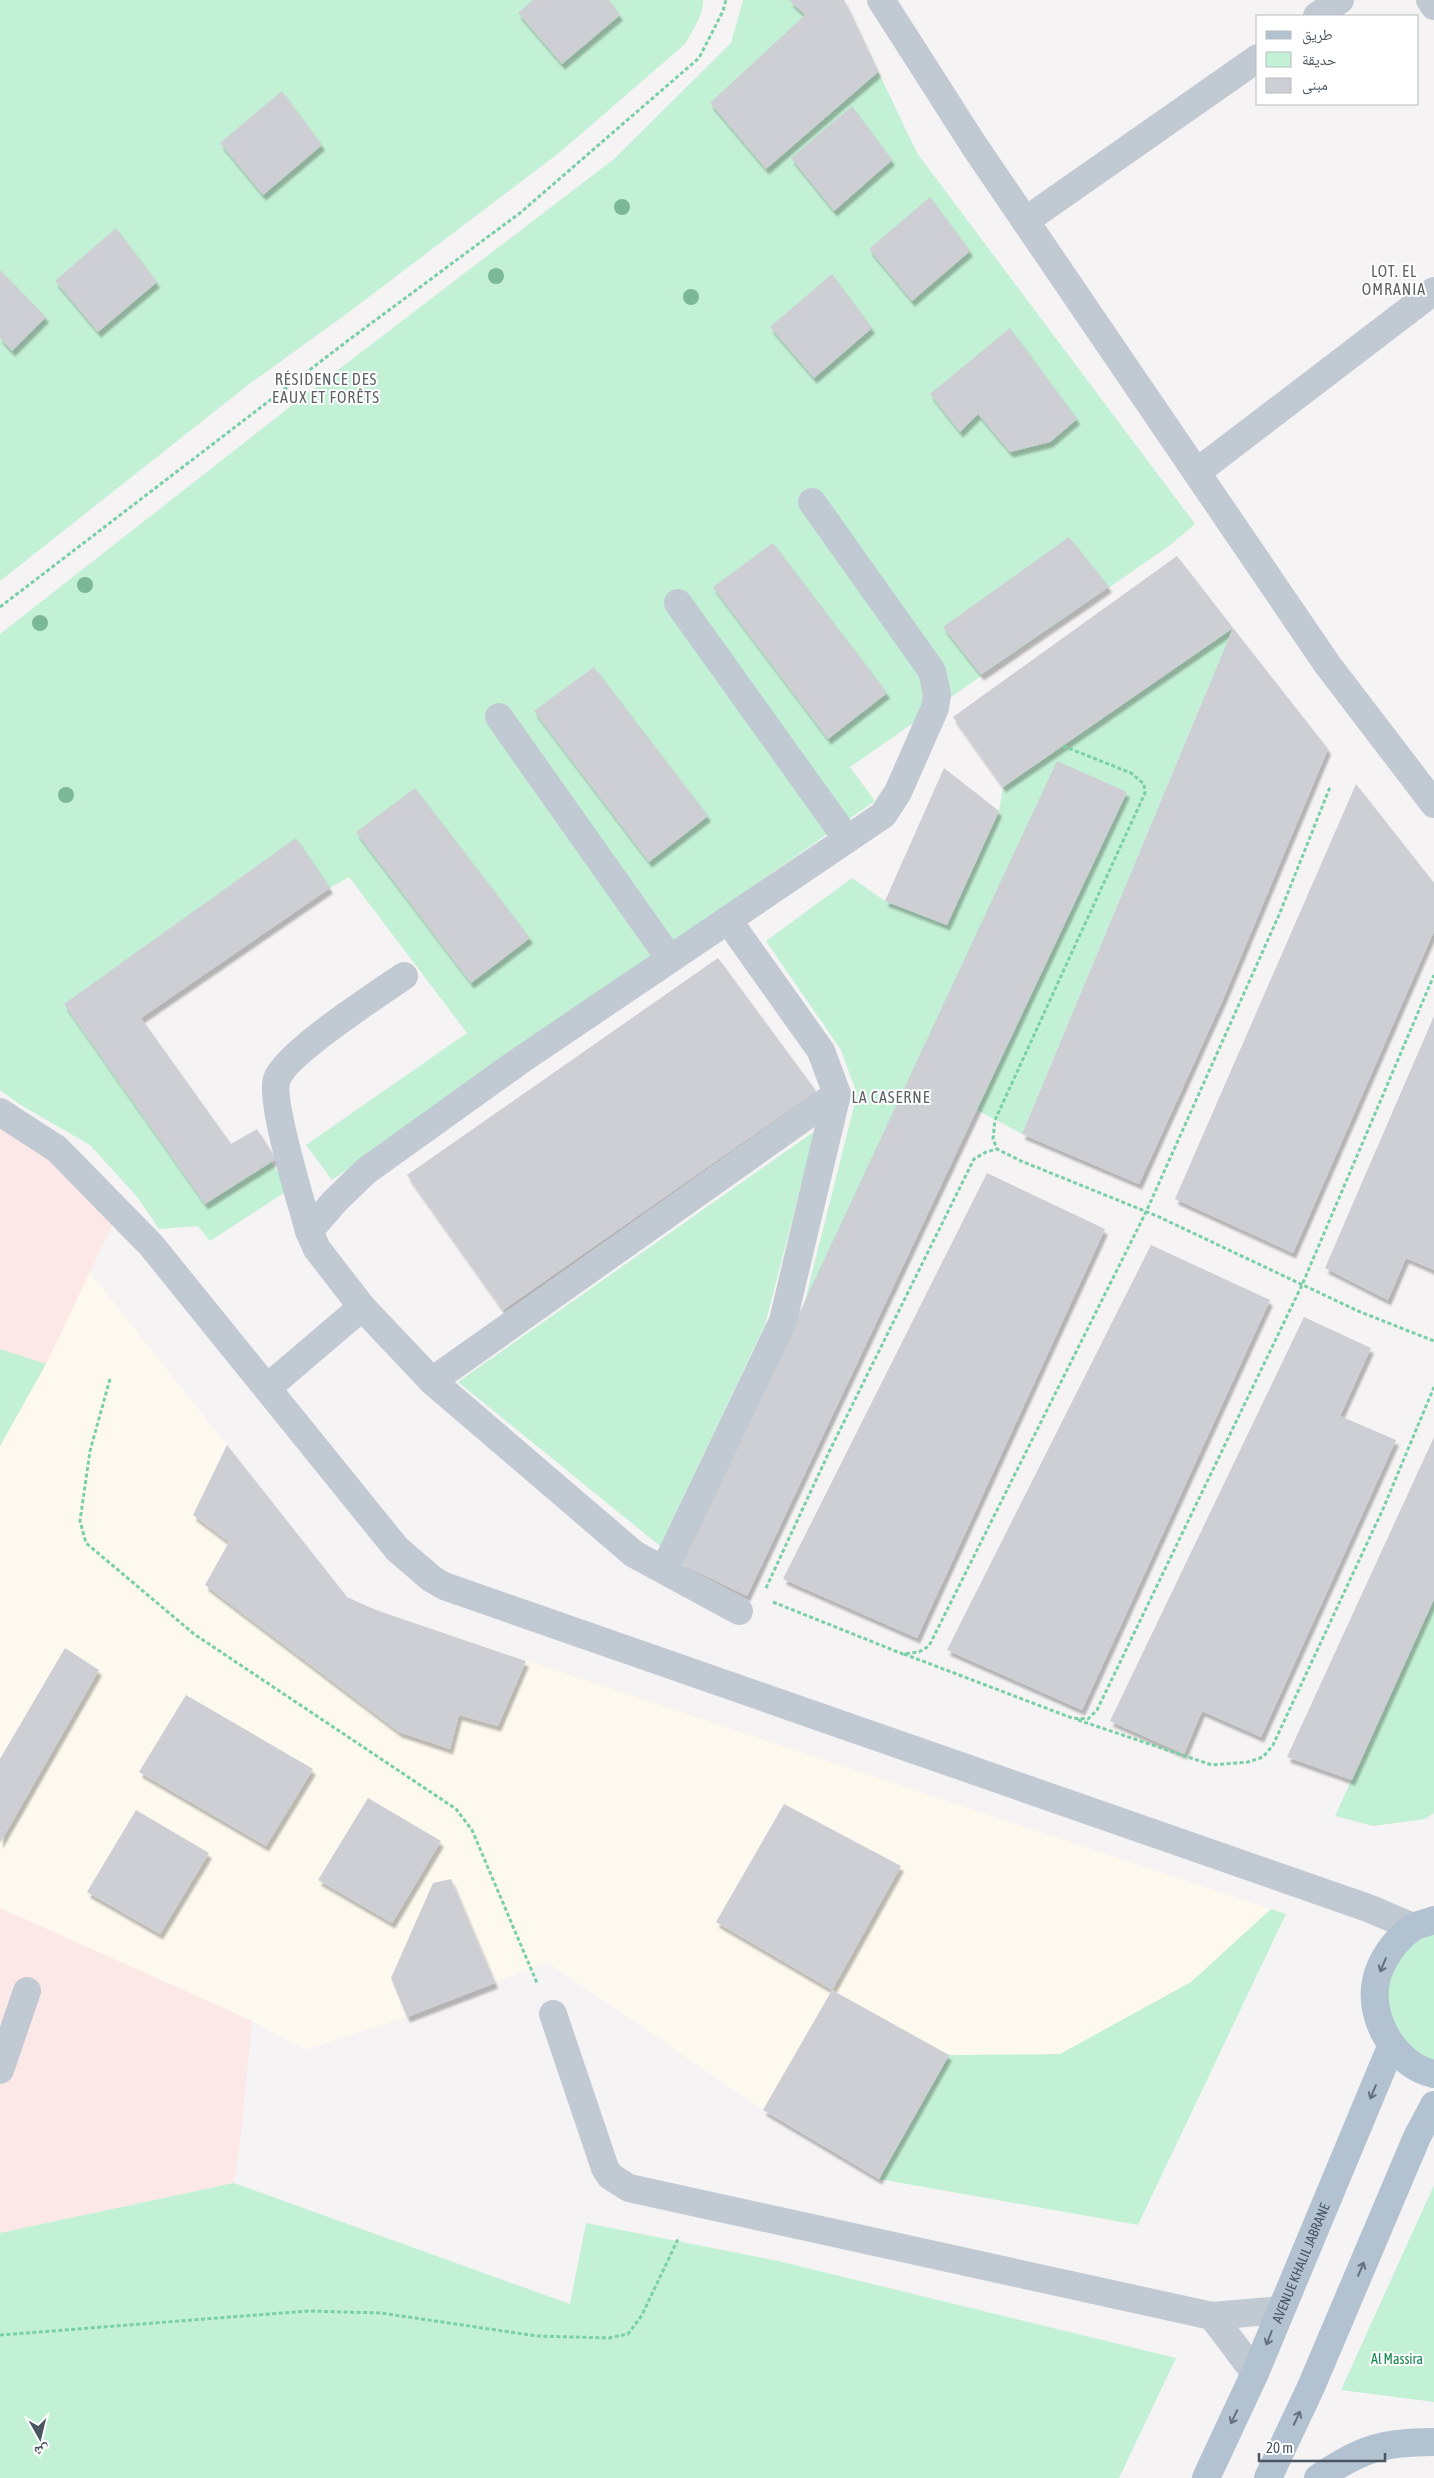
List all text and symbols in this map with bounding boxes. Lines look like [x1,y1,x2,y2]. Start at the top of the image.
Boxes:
legend [1256,15,1419,105]
text: طريق [1302,26,1333,45]
text: حديقة [1302,51,1337,68]
text: مبنى [1302,76,1328,95]
district label: LOT. EL OMRANIA [1362,262,1426,298]
district label: RÉSIDENCE DES EAUX ET FORÊTS [272,370,380,406]
district label: LA CASERNE [851,1088,931,1106]
one-way arrow [1378,1957,1387,1972]
one-way arrow [1367,2084,1376,2099]
street label: AVENUE KHALIL JABRANE [1269,2201,1333,2325]
one-way arrow [1357,2262,1367,2277]
one-way arrow [1263,2330,1273,2345]
park label: Al Massira [1371,2351,1423,2367]
one-way arrow [1229,2409,1239,2424]
one-way arrow [1292,2411,1302,2426]
north arrow [15,2413,65,2463]
scale bar [1259,2430,1385,2462]
text: 20 m [1266,2439,1293,2456]
text: ش [33,2441,50,2460]

